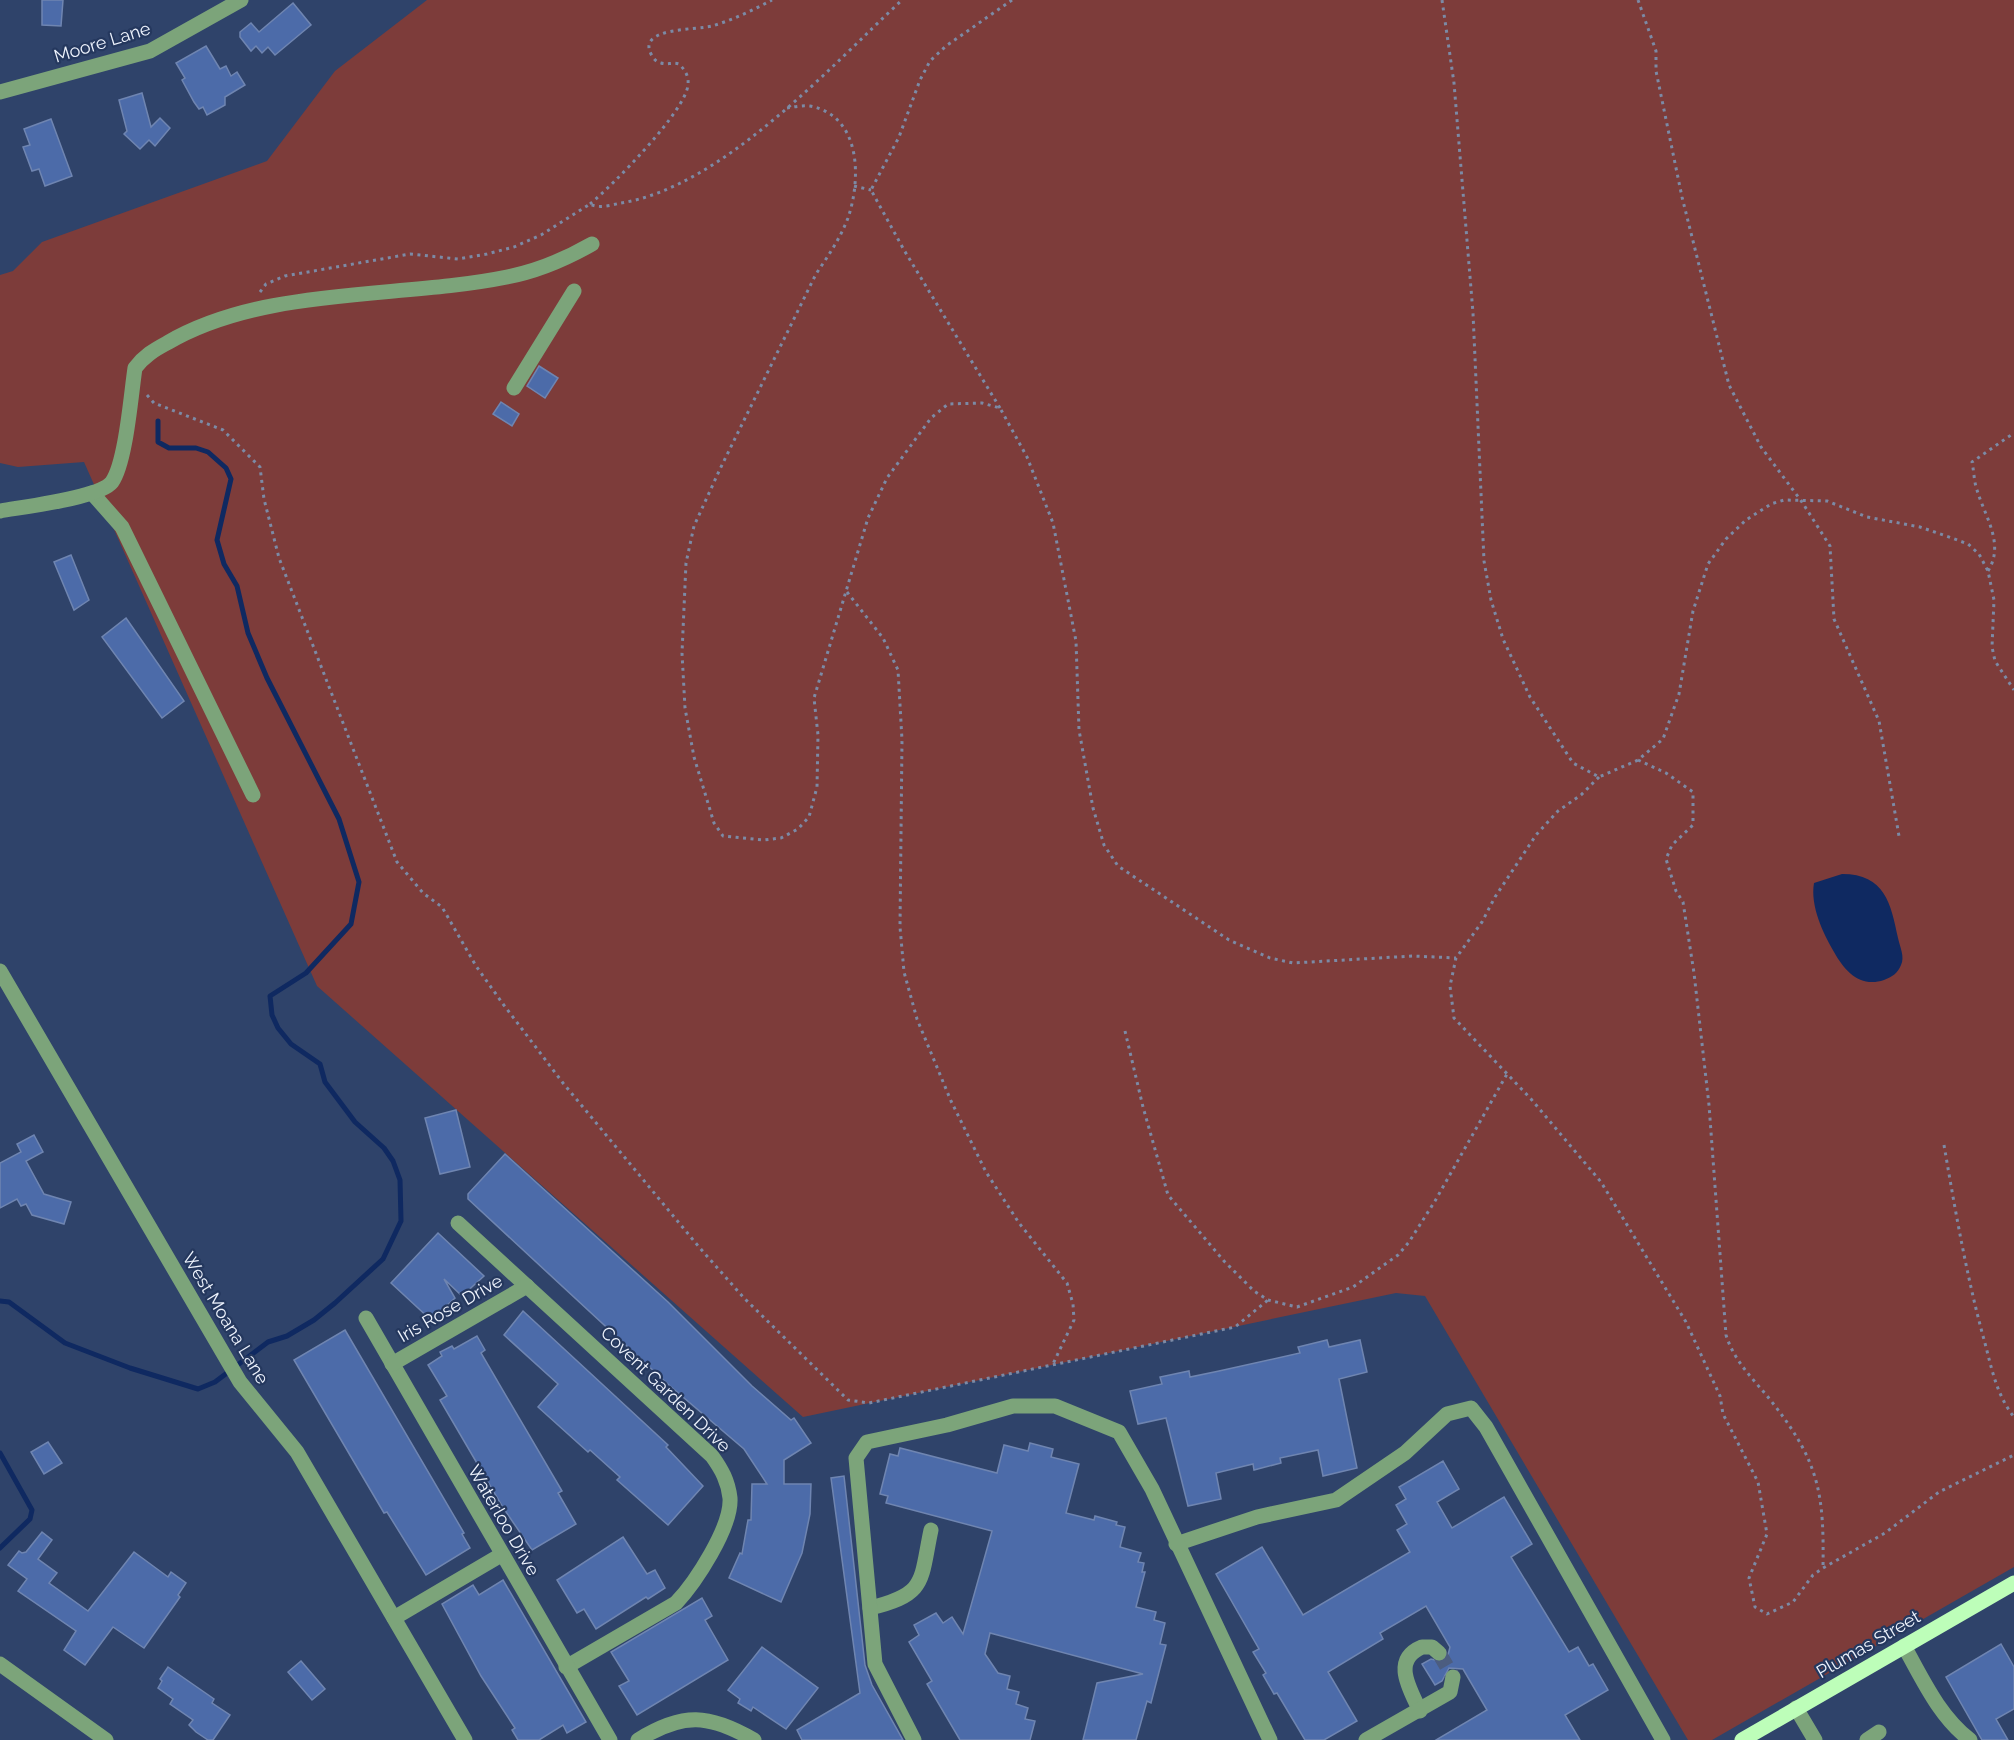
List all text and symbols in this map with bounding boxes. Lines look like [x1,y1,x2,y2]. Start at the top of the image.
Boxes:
street label: Moore Lane [51,17,153,67]
street label: West Moana Lane [178,1248,274,1388]
street label: Iris Rose Drive [394,1269,506,1346]
street label: Covent Garden Drive [597,1322,736,1457]
street label: Waterloo Drive [464,1461,544,1579]
street label: Plumas Street [1812,1606,1924,1682]

